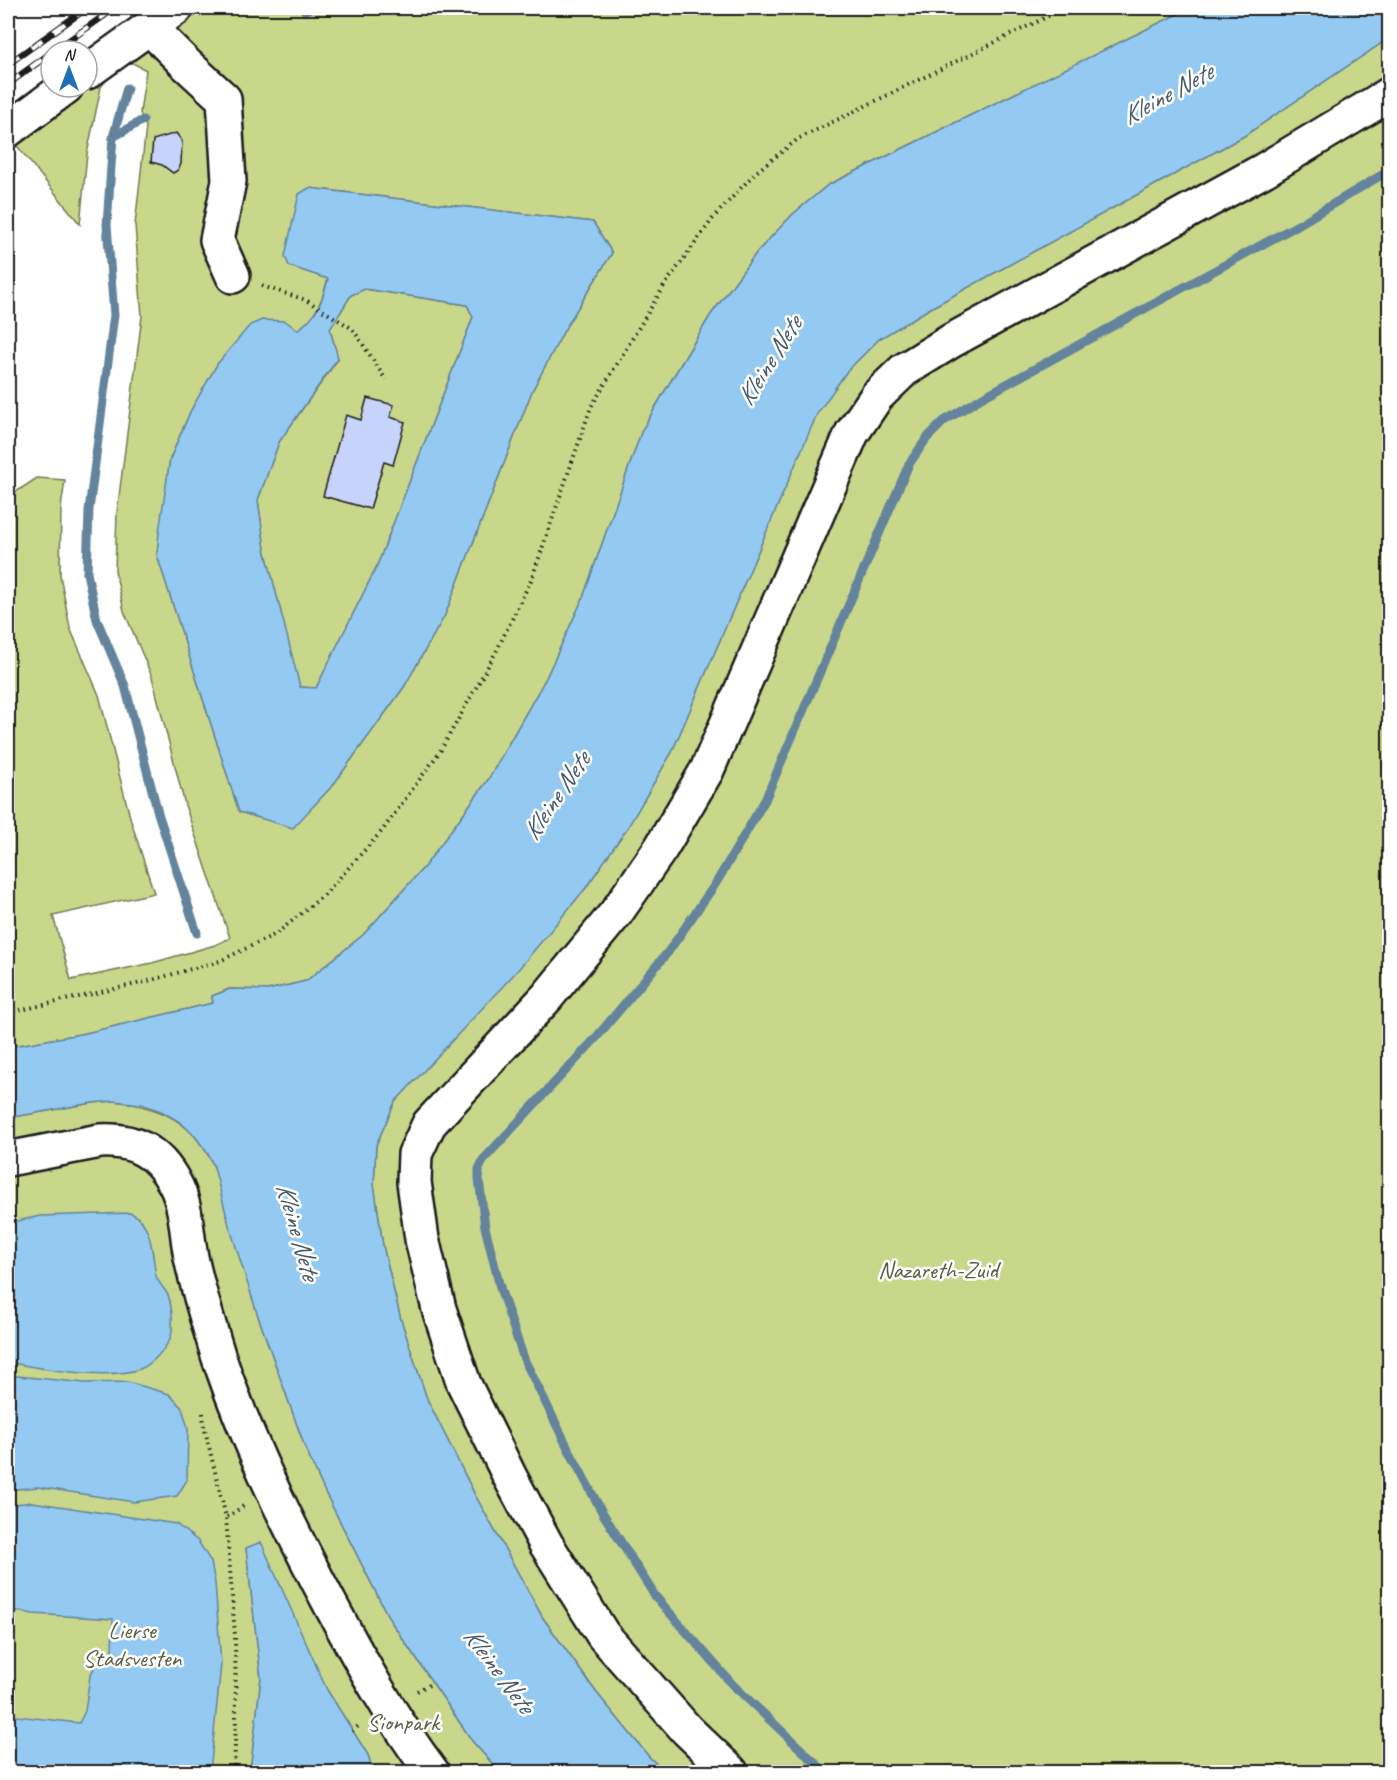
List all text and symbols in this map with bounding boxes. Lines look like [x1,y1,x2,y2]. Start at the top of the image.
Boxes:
north arrow [39,39,99,99]
text: N [64,45,77,65]
water label: Kleine Nete [1116,54,1221,132]
water label: Kleine Nete [729,307,811,412]
water label: Kleine Nete [515,743,599,846]
water label: Kleine Nete [269,1179,328,1286]
park label: Nazareth-Zuid [878,1255,1002,1285]
park label: Lierse Stadsvesten [83,1615,183,1673]
water label: Kleine Nete [456,1621,544,1722]
park label: Sionpark [367,1707,441,1737]

